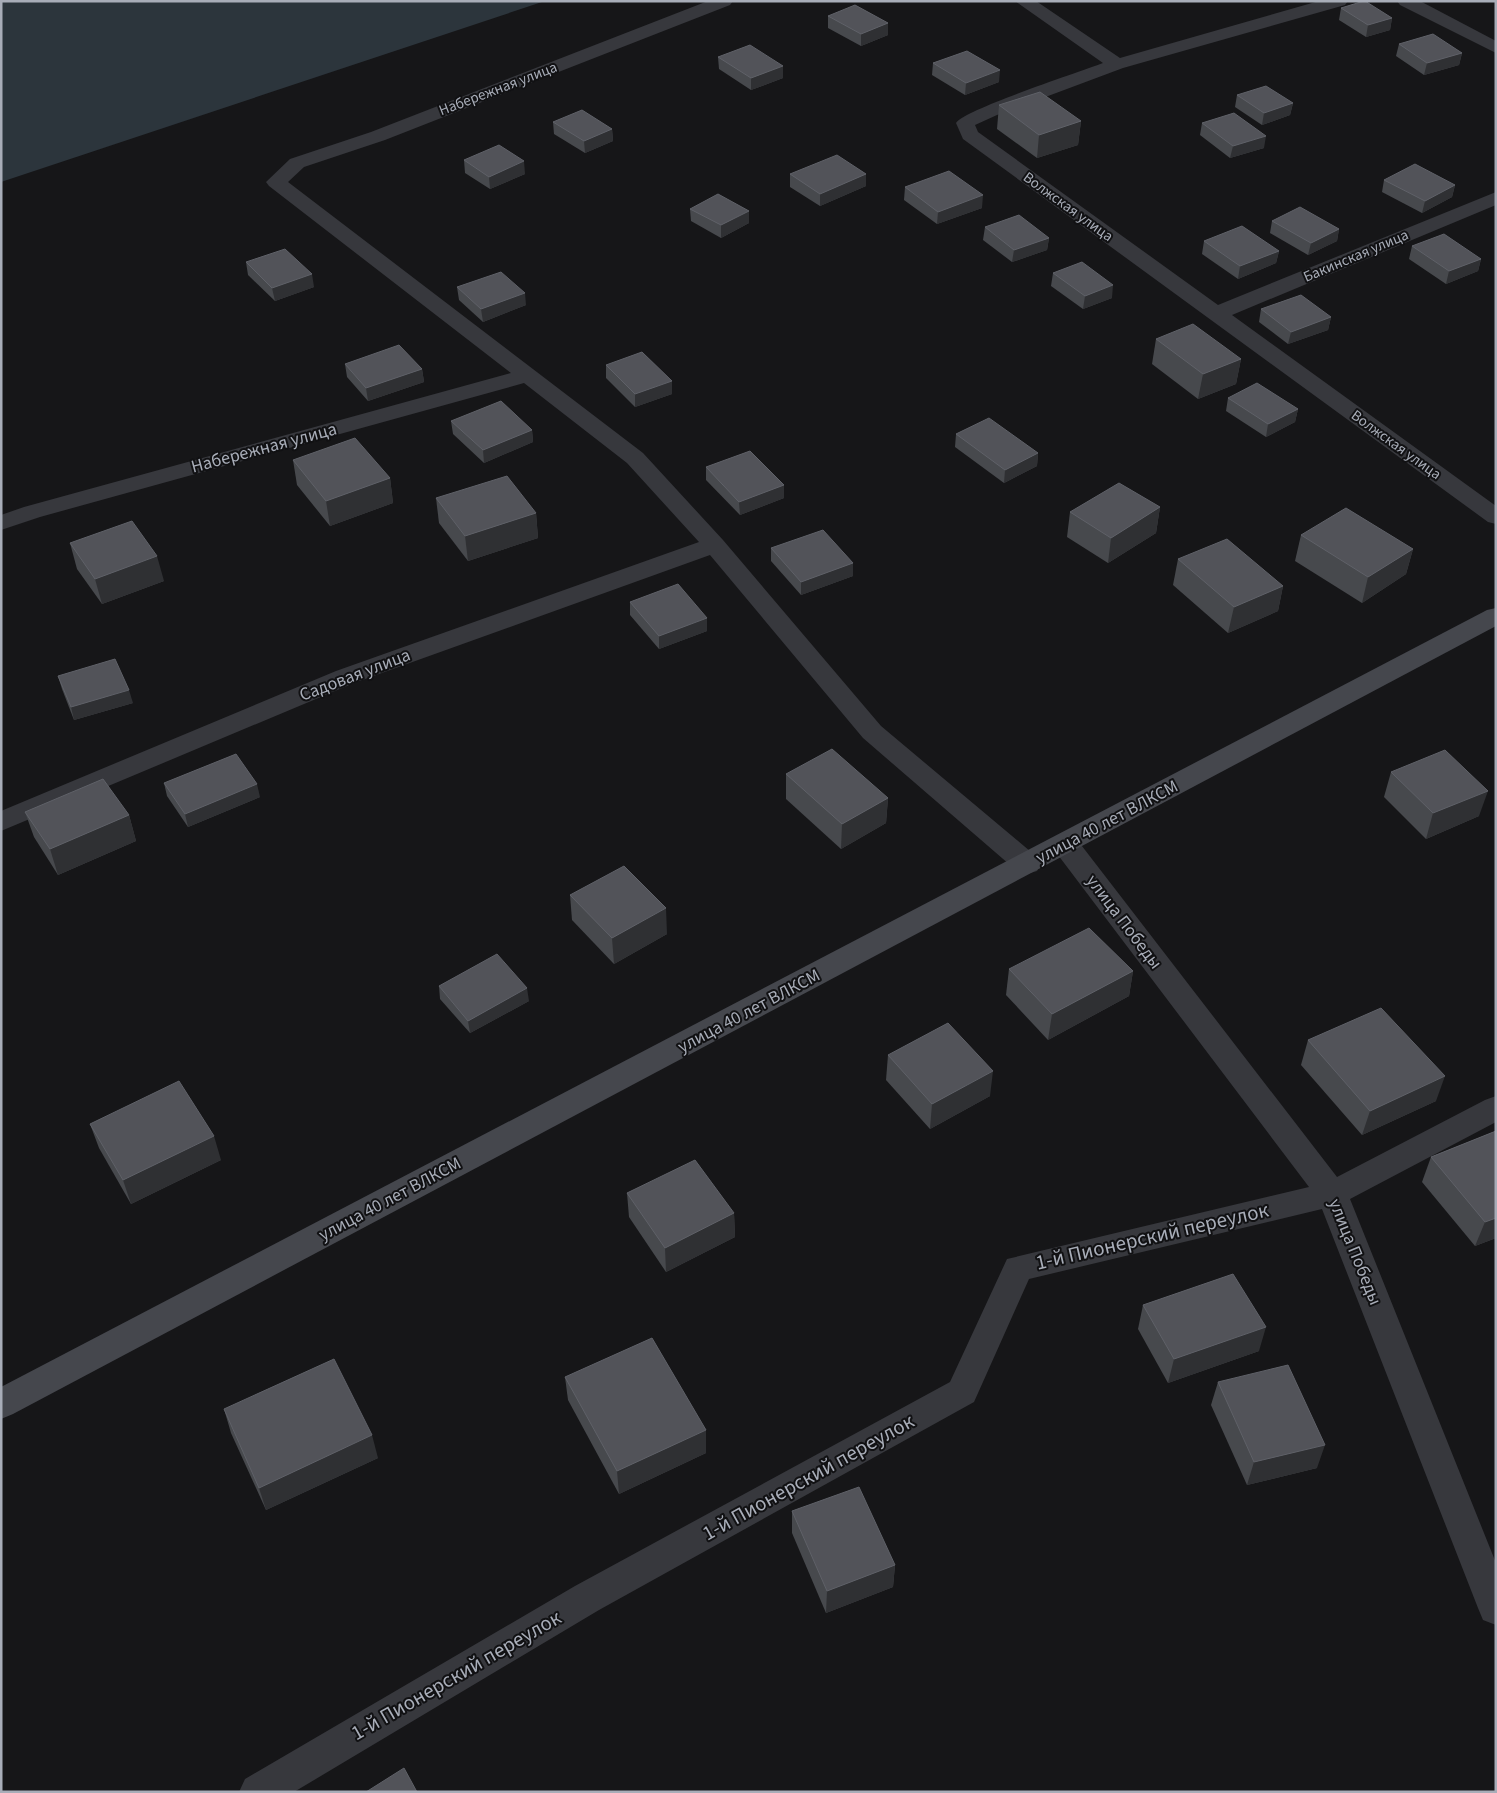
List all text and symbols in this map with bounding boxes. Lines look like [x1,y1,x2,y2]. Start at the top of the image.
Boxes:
street label: Набережная улица [436,57,560,121]
street label: Волжская улица [1019,167,1117,247]
street label: Бакинская улица [1300,224,1412,288]
street label: Волжская улица [1347,405,1445,485]
street label: Набережная улица [188,417,340,479]
street label: Садовая улица [296,642,414,708]
street label: улица 40 лет ВЛКСМ [1031,774,1183,870]
street label: улица Победы [1080,870,1168,974]
street label: улица 40 лет ВЛКСМ [673,963,825,1059]
street label: улица 40 лет ВЛКСМ [314,1151,466,1247]
street label: 1-й Пионерский переулок [1032,1194,1272,1277]
street label: улица Победы [1322,1195,1388,1309]
street label: 1-й Пионерский переулок [696,1406,920,1548]
street label: 1-й Пионерский переулок [345,1602,567,1748]

